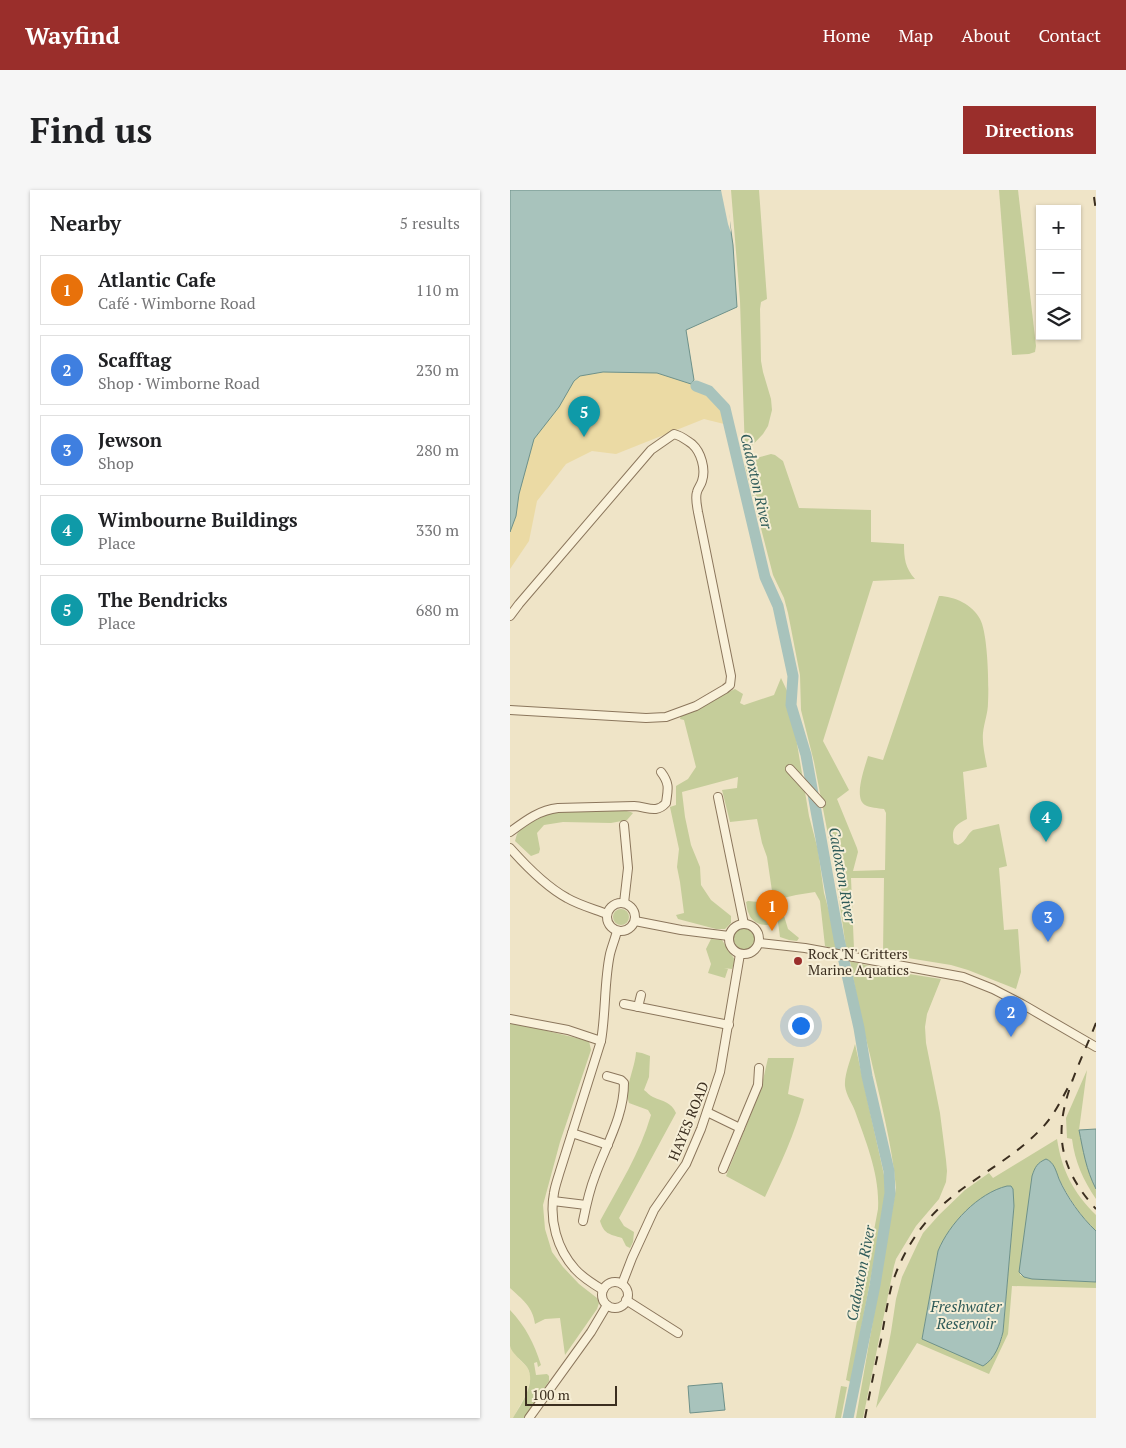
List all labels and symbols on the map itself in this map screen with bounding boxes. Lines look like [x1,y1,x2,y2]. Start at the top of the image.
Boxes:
pin: 5 [568,396,600,437]
water label: Cadoxton River [736,431,778,532]
pin: 4 [1030,801,1062,842]
water label: Cadoxton River [825,825,861,926]
pin: 1 [756,890,788,931]
pin: 3 [1032,901,1064,942]
place label: Rock 'N' Critters Marine Aquatics [808,944,909,979]
marker: Rock 'N' Critters Marine Aquatics [792,955,804,967]
pin: 2 [995,996,1027,1037]
your location [788,1013,814,1039]
street label: HAYES ROAD [663,1078,713,1164]
water label: Cadoxton River [841,1222,879,1323]
water label: Freshwater Reservoir [930,1296,1003,1333]
scale bar [525,1383,618,1406]

